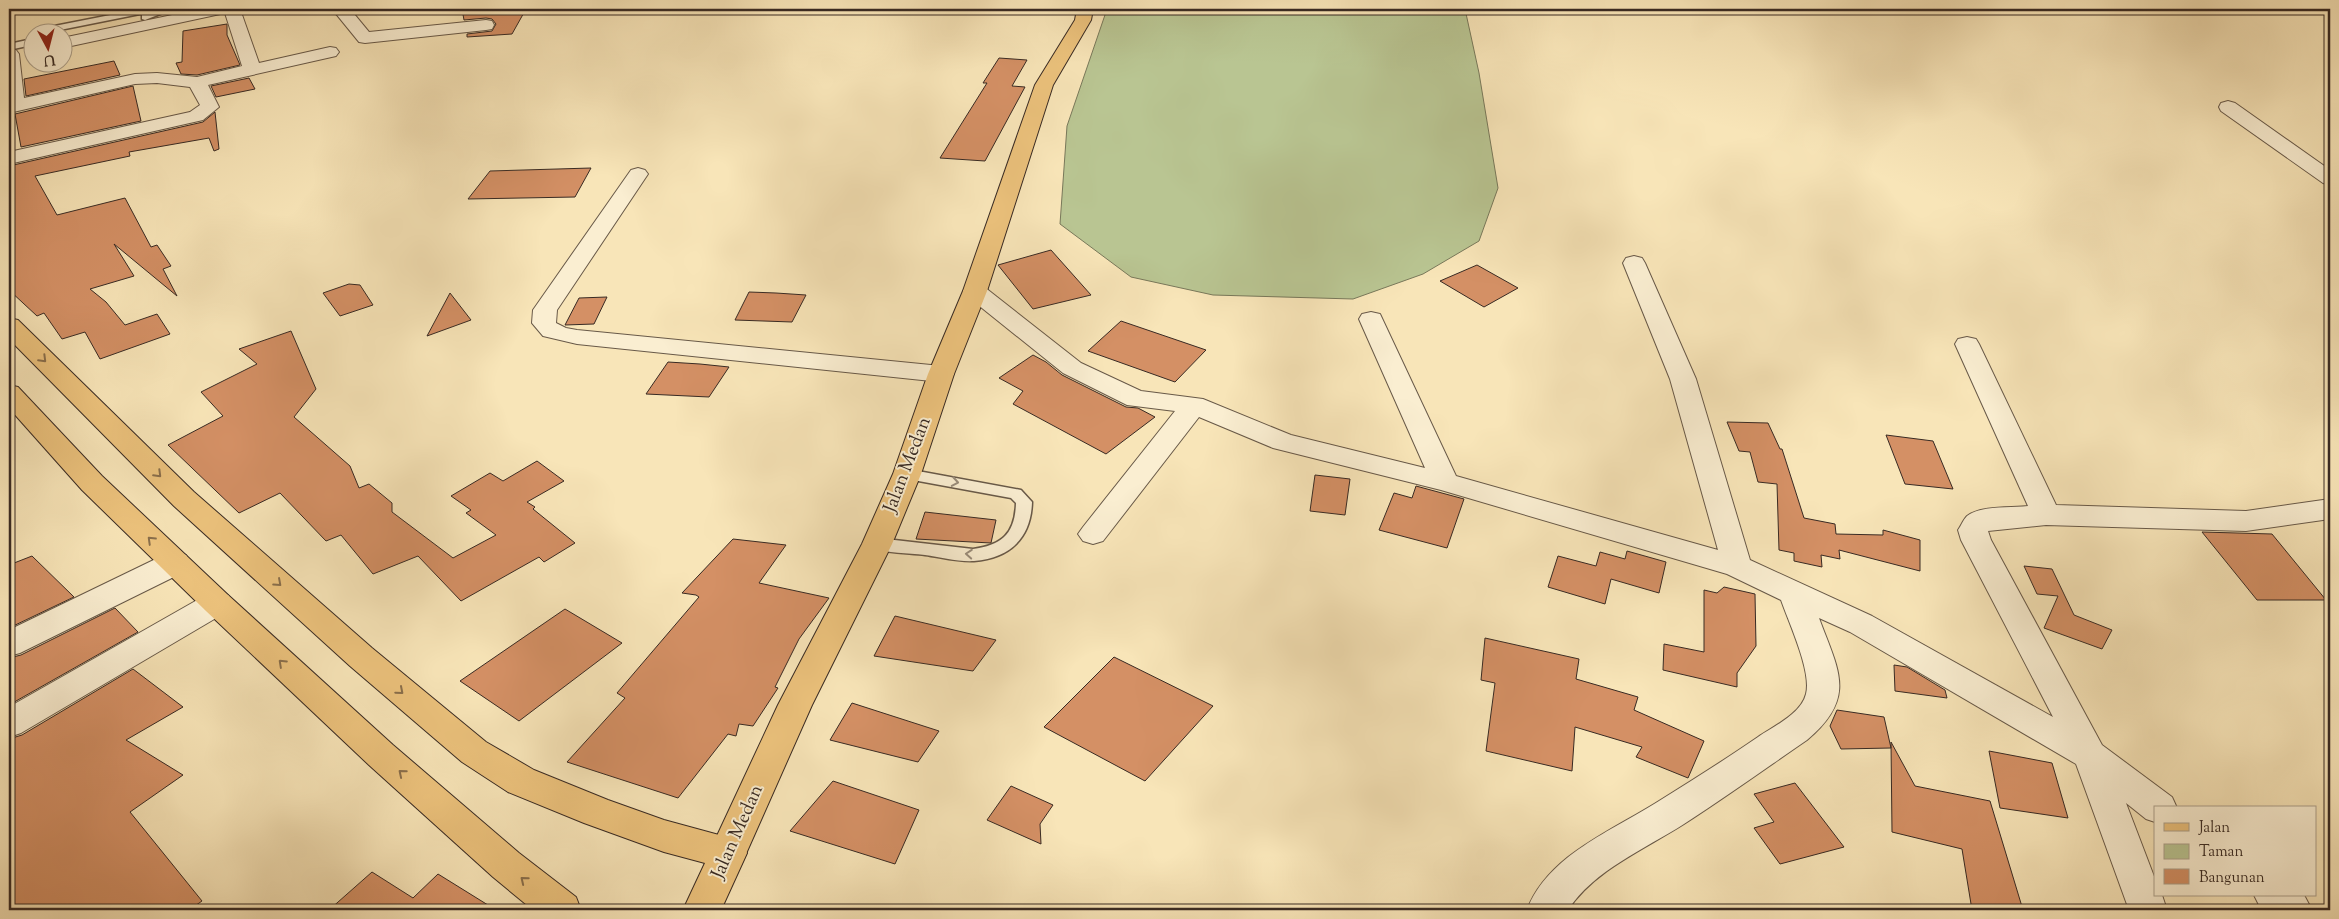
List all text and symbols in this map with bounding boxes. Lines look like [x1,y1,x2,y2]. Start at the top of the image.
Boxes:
north arrow [22,22,72,72]
text: U [42,48,56,70]
one-way arrow [38,353,47,362]
street label: Jalan Medan [877,413,939,518]
one-way arrow [153,468,162,477]
one-way arrow [951,477,959,487]
one-way arrow [147,537,156,546]
one-way arrow [965,548,973,559]
one-way arrow [273,577,282,586]
one-way arrow [279,660,288,669]
one-way arrow [395,685,404,694]
one-way arrow [398,770,407,779]
street label: Jalan Medan [705,781,771,884]
legend [2154,806,2316,896]
text: Jalan [2198,818,2230,839]
text: Taman [2199,842,2243,863]
text: Bangunan [2199,868,2265,889]
one-way arrow [521,877,530,885]

